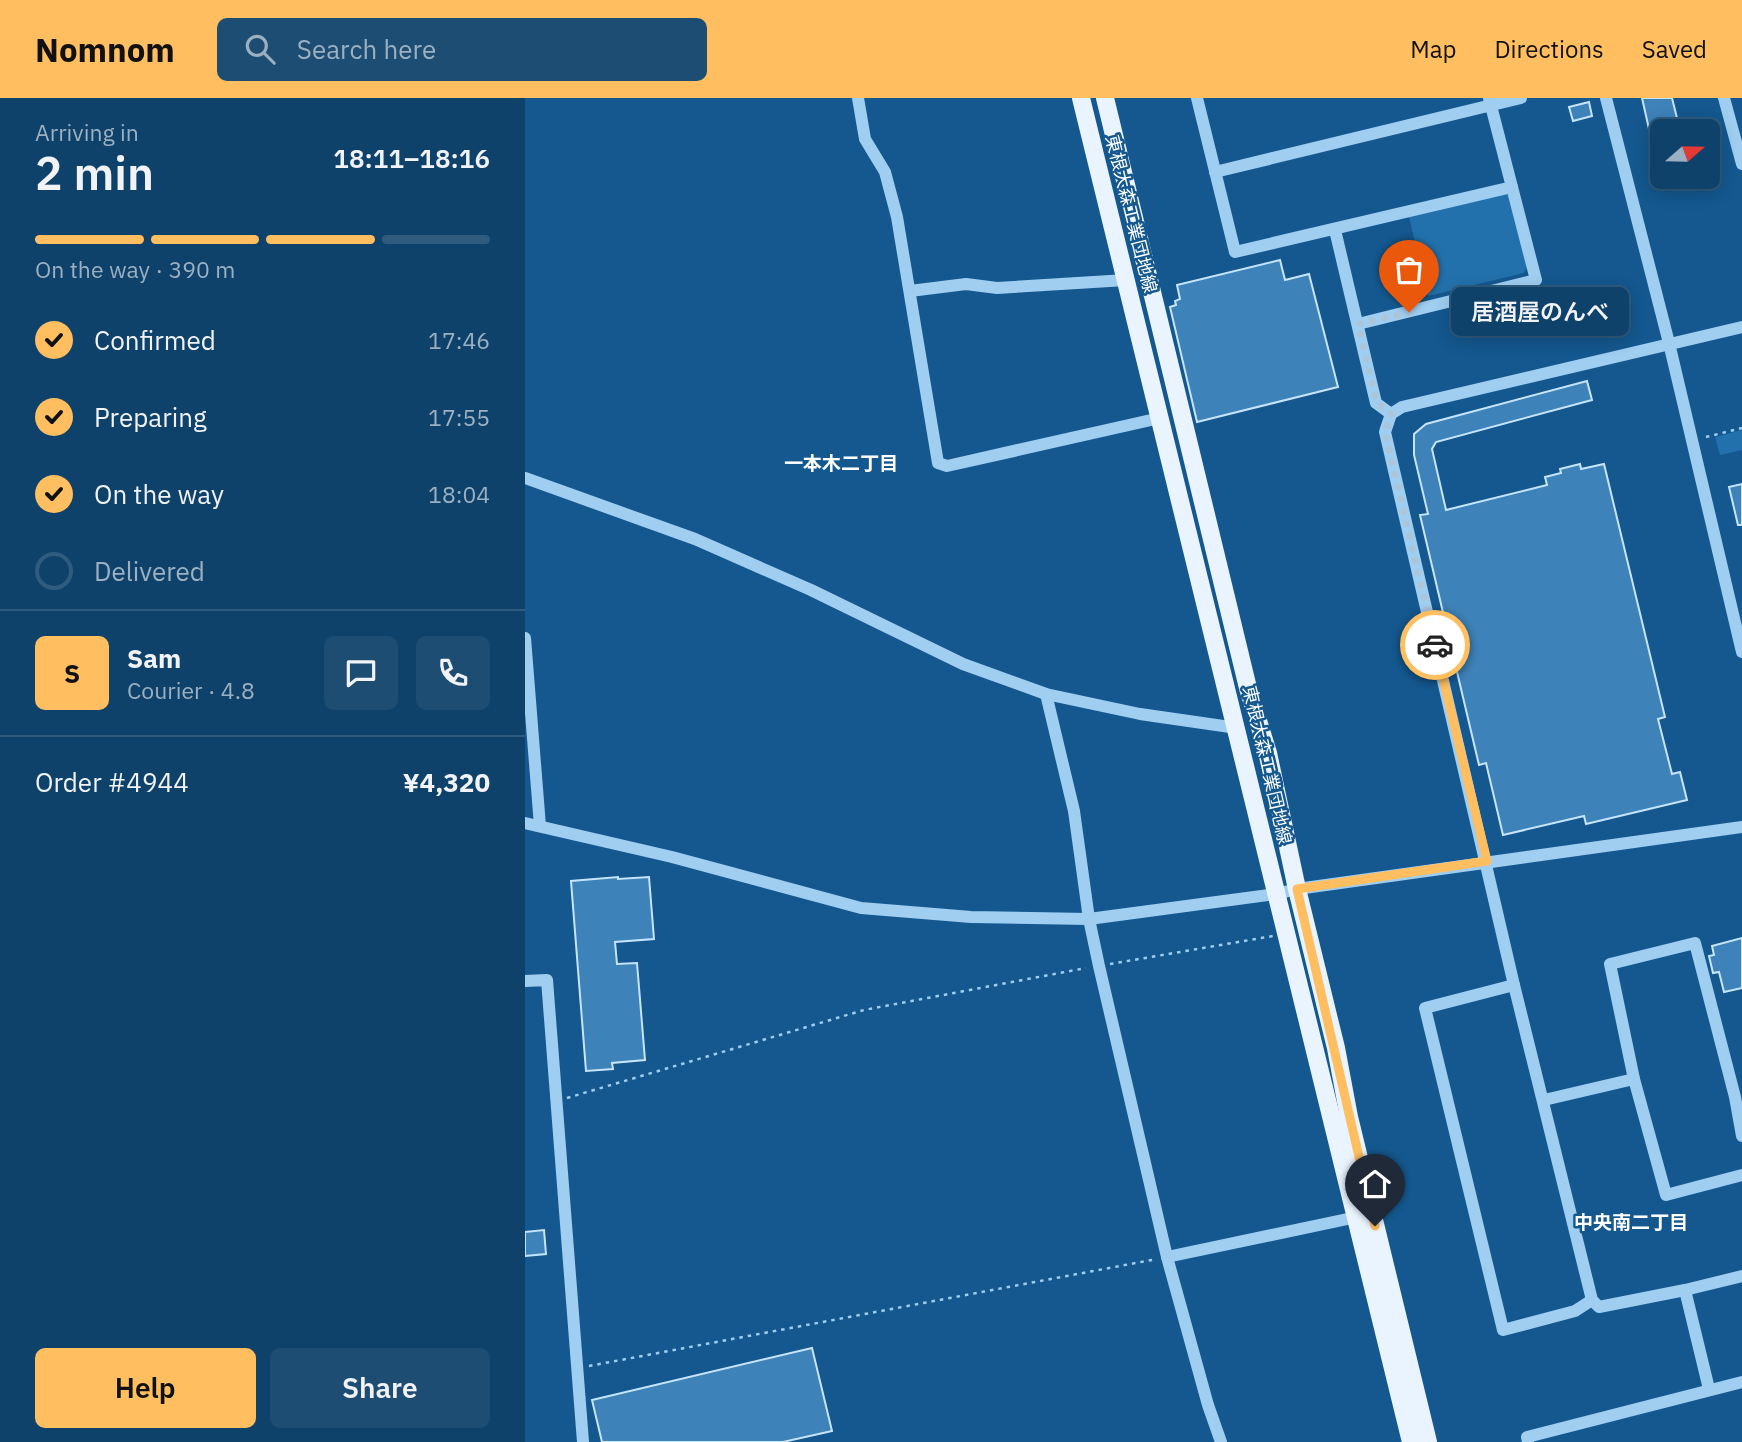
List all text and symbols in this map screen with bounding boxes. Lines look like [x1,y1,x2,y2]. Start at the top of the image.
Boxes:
search box [217,18,707,81]
text: Nomnom [35,28,175,71]
icon: search [241,30,279,68]
text: Search here [297,32,436,66]
text: Map [1410,33,1456,65]
text: Directions [1494,33,1604,65]
text: Saved [1642,33,1707,65]
text: Arriving in [35,117,139,147]
north arrow [1650,119,1720,189]
map controls [1650,119,1720,189]
street label: 東根大森工業団地線 [1101,133,1162,295]
text: 18:11–18:16 [333,141,490,175]
text: 2 min [35,143,154,203]
pin [1379,240,1439,312]
icon: bag [1390,251,1428,289]
text: On the way · 390 m [35,254,235,284]
callout: 居酒屋のんべ [1451,288,1629,336]
text: 居酒屋のんべ [1471,296,1609,326]
icon: check [35,321,73,359]
text: Confirmed [94,323,216,357]
text: 17:46 [428,325,490,355]
icon: check [35,398,73,436]
text: Preparing [94,400,207,434]
text: 17:55 [428,402,490,432]
district label: 一本木二丁目 [784,451,898,475]
icon: check [35,475,73,513]
text: On the way [94,477,224,511]
text: 18:04 [428,479,490,509]
text: Delivered [94,554,205,588]
courier [1400,610,1470,680]
icon: car [1416,626,1454,664]
button: chat [324,636,398,710]
button: phone [416,636,490,710]
text: Sam [127,641,181,675]
text: S [64,656,80,690]
text: Courier · 4.8 [127,675,255,705]
street label: 東根大森工業団地線 [1238,683,1297,846]
text: Order #4944 [35,765,189,799]
text: ¥4,320 [403,765,490,799]
pin [1345,1154,1405,1226]
icon: home [1356,1165,1394,1203]
district label: 中央南二丁目 [1574,1210,1688,1234]
button: Help [35,1348,256,1428]
button: Share [270,1348,490,1428]

